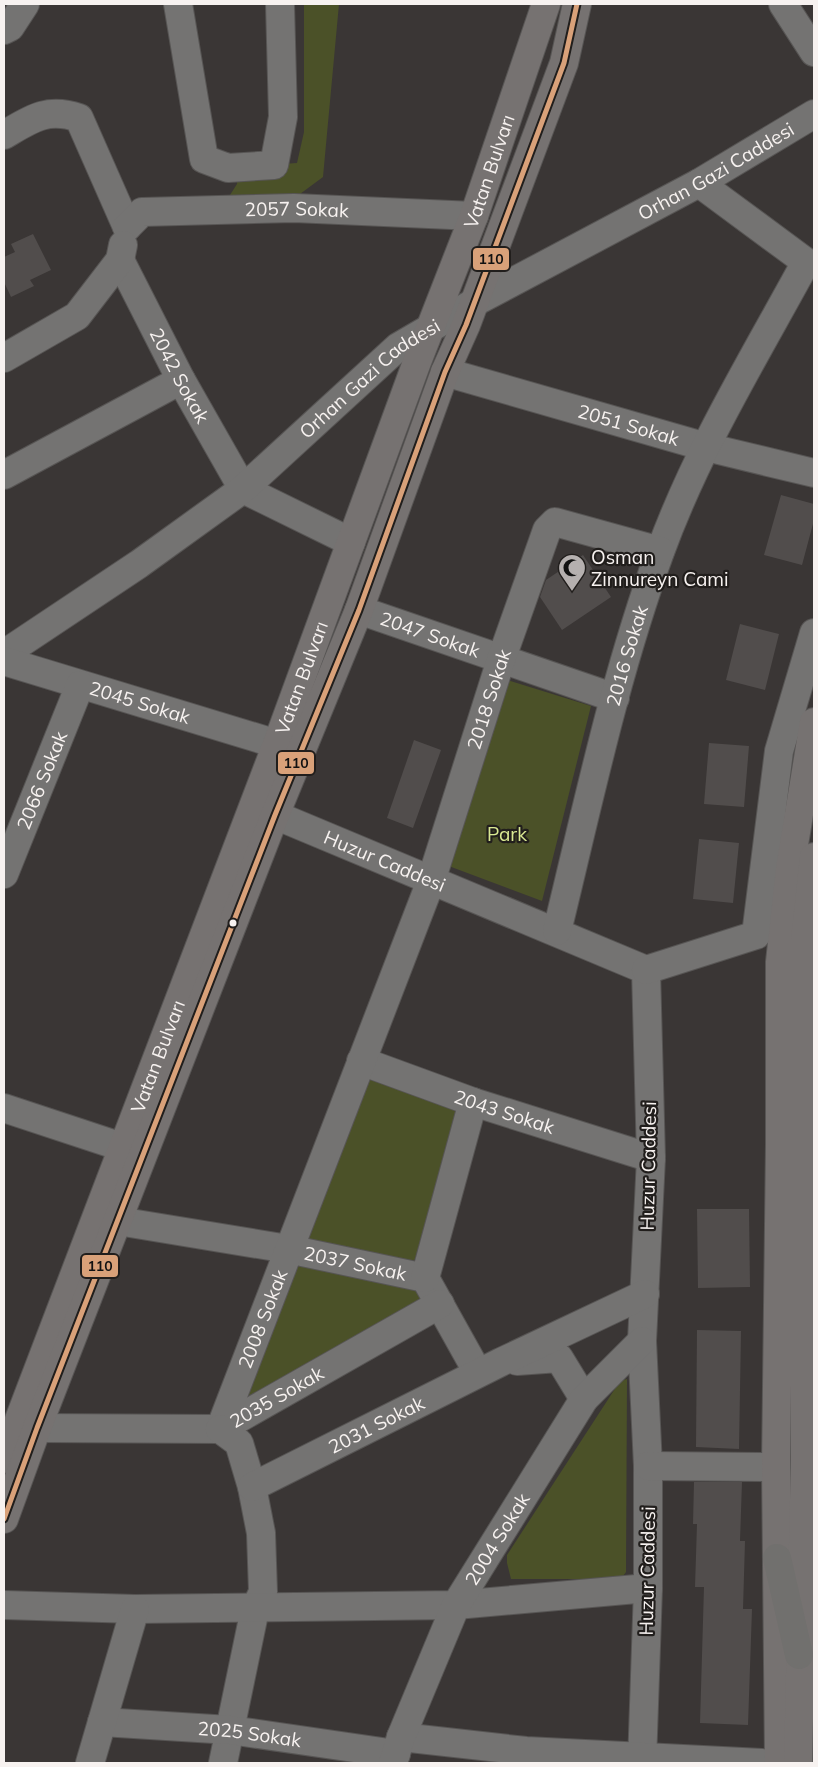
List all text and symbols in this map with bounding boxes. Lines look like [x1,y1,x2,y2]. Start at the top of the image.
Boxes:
street label: Vatan Bulvarı [458,111,520,232]
street label: Orhan Gazi Caddesi [634,117,798,225]
street label: 2057 Sokak [244,196,350,222]
line badge: 110 [472,247,510,271]
text: 110 [478,250,504,268]
street label: Orhan Gazi Caddesi [294,313,444,443]
street label: 2042 Sokak [145,324,215,427]
street label: 2051 Sokak [575,399,682,451]
place label: Osman Zinnureyn Cami [591,545,729,591]
mosque icon: Osman Zinnureyn Cami [557,553,587,592]
street label: 2016 Sokak [601,602,653,709]
street label: 2047 Sokak [377,606,483,663]
street label: Vatan Bulvarı [270,618,333,738]
street label: 2018 Sokak [461,645,516,752]
street label: 2045 Sokak [87,676,193,729]
street label: 2066 Sokak [11,727,72,833]
line badge: 110 [277,751,315,775]
text: 110 [283,754,309,772]
park label: Park [487,822,527,846]
street label: Huzur Caddesi [320,825,449,897]
unlabelled marker [228,918,238,928]
street label: Vatan Bulvarı [125,997,190,1116]
street label: 2043 Sokak [451,1084,558,1139]
street label: Huzur Caddesi [635,1101,661,1231]
street label: 2037 Sokak [302,1241,409,1286]
line badge: 110 [81,1254,119,1278]
text: 110 [87,1257,113,1275]
street label: 2008 Sokak [232,1266,292,1372]
street label: 2035 Sokak [225,1361,328,1433]
street label: 2031 Sokak [324,1390,428,1459]
street label: 2004 Sokak [459,1488,535,1590]
street label: Huzur Caddesi [634,1506,660,1636]
street label: 2025 Sokak [197,1716,303,1752]

